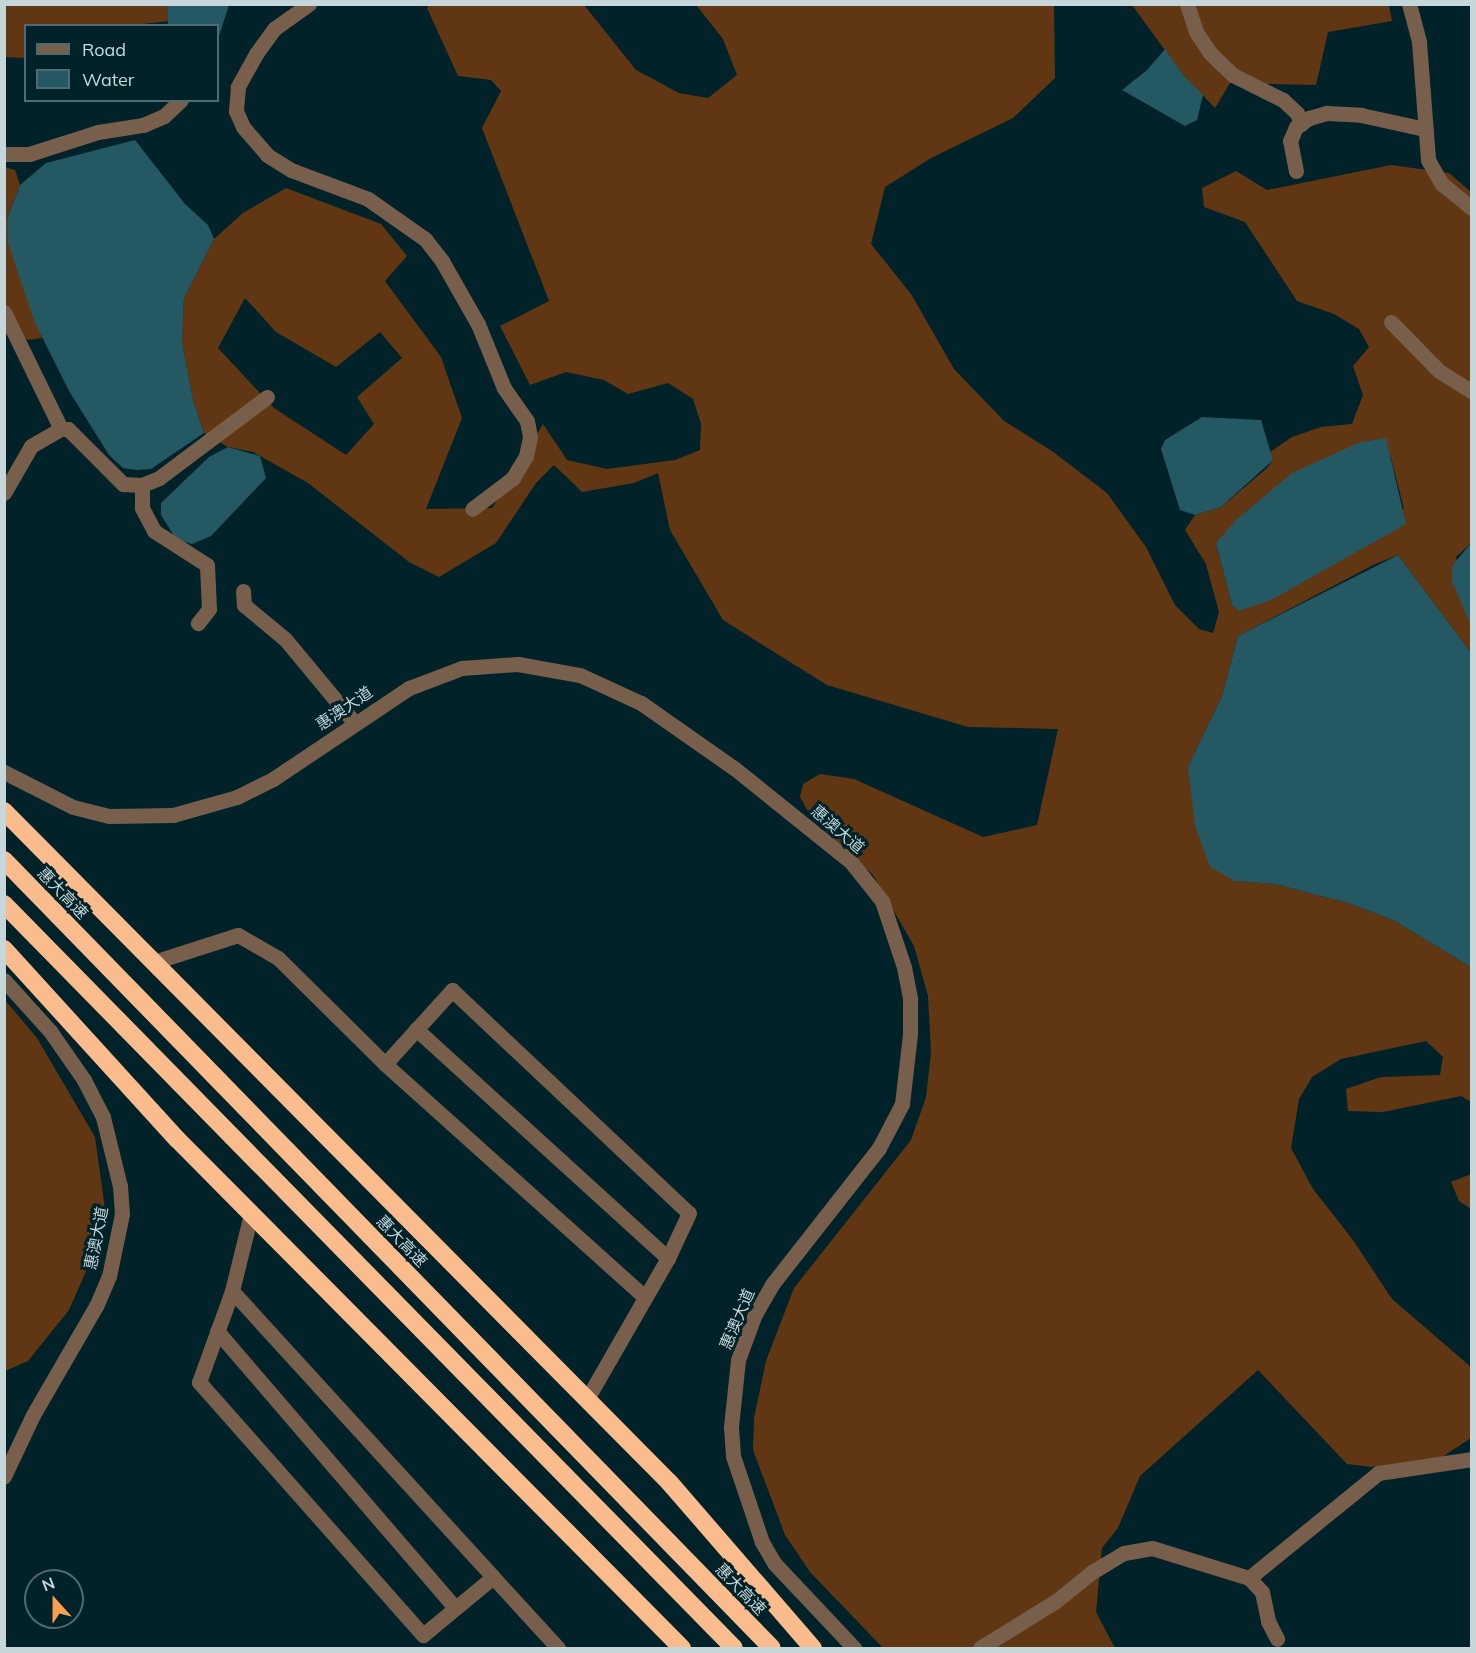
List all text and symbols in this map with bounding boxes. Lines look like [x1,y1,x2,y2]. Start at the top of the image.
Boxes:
legend [24,24,219,102]
text: Road [82,38,126,61]
text: Water [82,68,134,91]
street label: 惠澳大道 [312,682,376,734]
street label: 惠澳大道 [808,801,868,857]
street label: 惠大高速 [34,863,92,923]
street label: 惠澳大道 [80,1205,112,1271]
street label: 惠大高速 [373,1211,431,1271]
street label: 惠澳大道 [716,1286,758,1352]
street label: 惠大高速 [712,1559,770,1619]
north arrow [24,1569,84,1629]
text: N [39,1573,57,1596]

